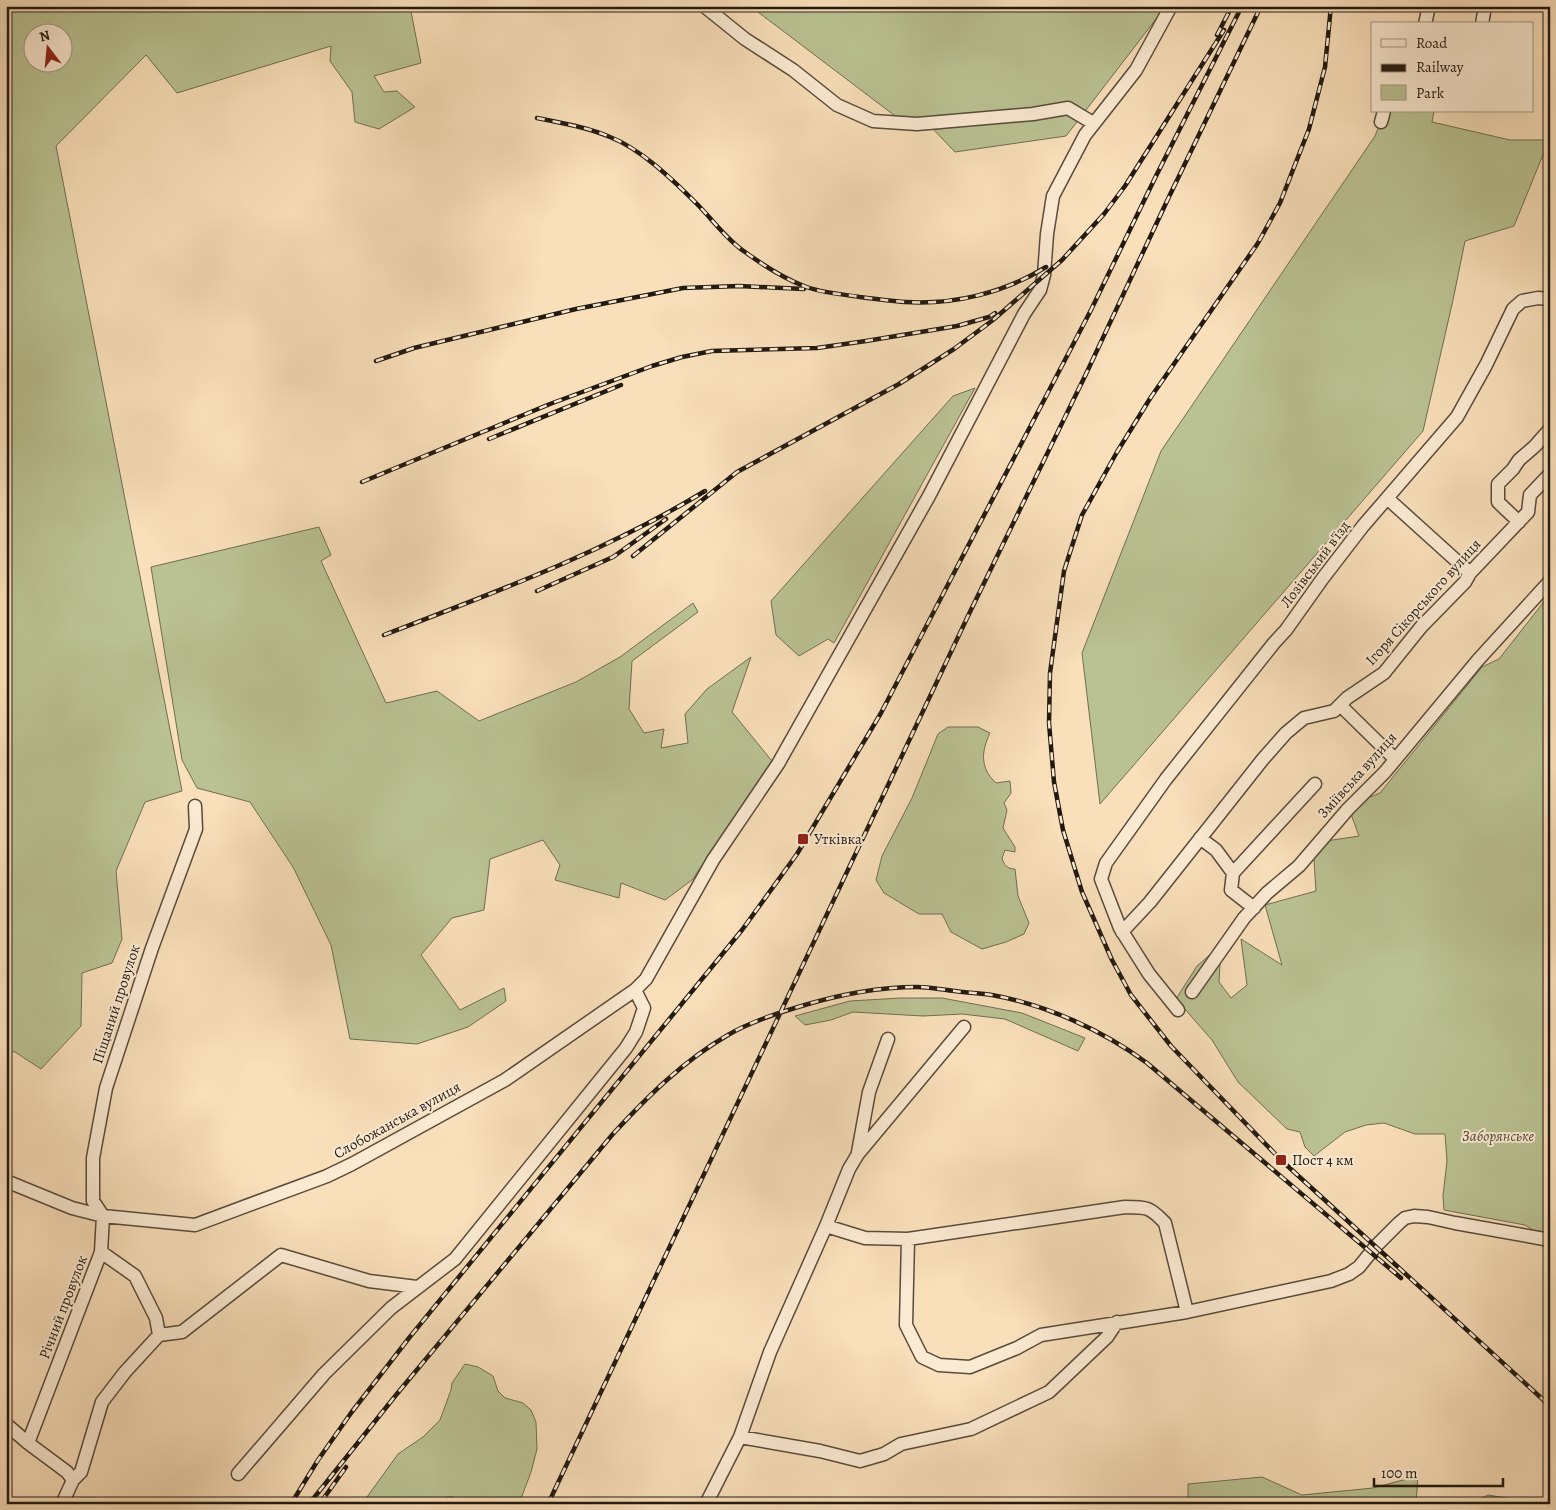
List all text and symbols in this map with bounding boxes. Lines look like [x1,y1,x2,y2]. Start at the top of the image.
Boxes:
north arrow [22,22,72,72]
legend [1371,22,1534,112]
text: N [37,25,52,47]
text: Road [1416,33,1448,53]
text: Railway [1416,57,1464,77]
text: Park [1416,83,1445,103]
street label: Лозівський в'їзд [1276,517,1354,611]
street label: Ігоря Сікорського вулиця [1361,534,1485,670]
street label: Зміївська вулиця [1313,728,1401,822]
place label: Уткiвка [814,829,862,849]
marker: Уткiвка [796,832,810,846]
street label: Піщаний провулок [87,942,145,1066]
street label: Слобожанська вулиця [330,1077,464,1163]
park label: Заборянське [1462,1126,1534,1146]
place label: Пост 4 км [1292,1150,1354,1170]
marker: Пост 4 км [1274,1153,1288,1167]
street label: Річний провулок [34,1252,92,1362]
scale bar [1374,1455,1502,1487]
text: 100 m [1381,1463,1418,1483]

